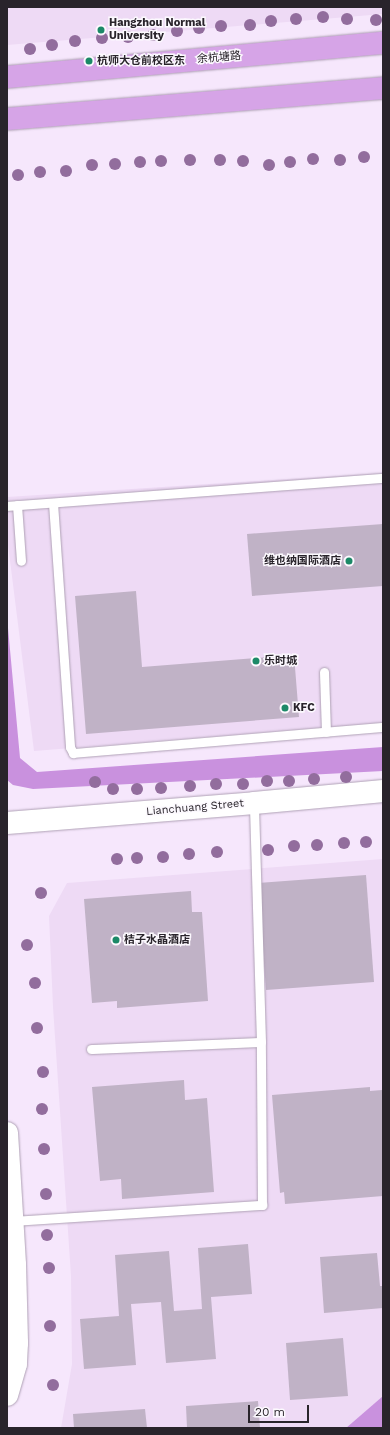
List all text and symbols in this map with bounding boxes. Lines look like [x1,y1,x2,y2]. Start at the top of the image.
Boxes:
place label: Hangzhou Normal University [109,17,205,43]
marker: Hangzhou Normal University [96,25,106,35]
street label: 余杭塘路 [197,50,241,66]
place label: 杭师大仓前校区东 [97,54,185,68]
marker: 杭师大仓前校区东 [84,56,94,66]
place label: 维也纳国际酒店 [264,554,341,568]
marker: 维也纳国际酒店 [344,556,354,566]
place label: 乐时城 [264,654,297,668]
marker: 乐时城 [251,656,261,666]
place label: KFC [293,701,315,715]
marker: KFC [280,703,290,713]
street label: Lianchuang Street [146,797,244,819]
place label: 桔子水晶酒店 [124,933,190,947]
marker: 桔子水晶酒店 [111,935,121,945]
scale bar [250,1397,311,1423]
text: 20 m [255,1405,285,1419]

